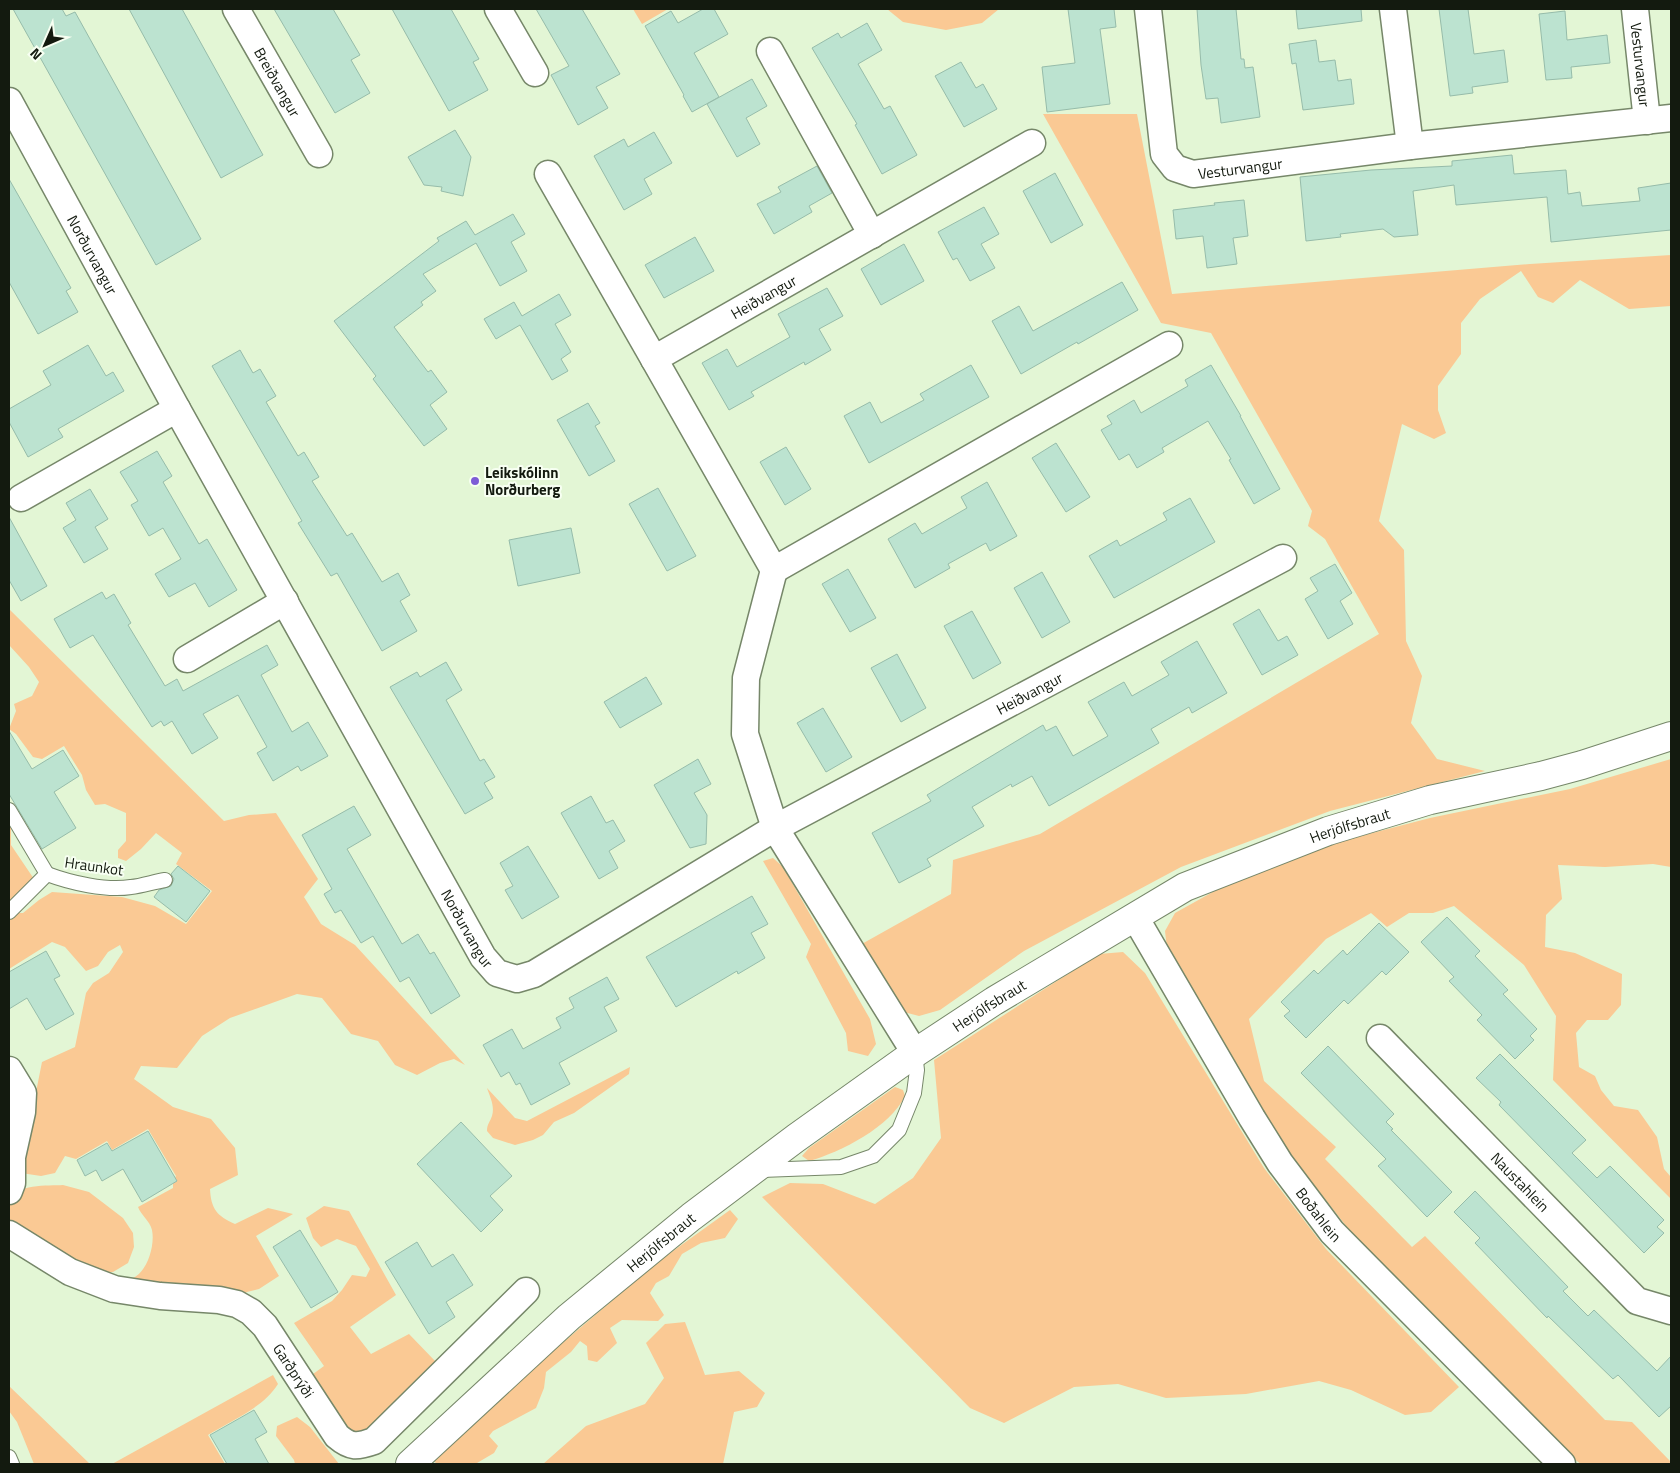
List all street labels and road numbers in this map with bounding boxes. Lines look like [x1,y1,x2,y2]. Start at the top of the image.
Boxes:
street label: Vesturvangur [1625,21,1657,108]
street label: Breiðvangur [249,43,307,121]
street label: Vesturvangur [1196,151,1283,185]
street label: Norðurvangur [62,211,124,299]
street label: Heiðvangur [726,268,801,324]
street label: Heiðvangur [992,666,1067,720]
street label: Herjólfsbraut [1306,801,1393,849]
street label: Hraunkot [63,851,126,882]
street label: Norðurvangur [436,885,499,973]
street label: Herjólfsbraut [947,973,1031,1037]
street label: Naustahlein [1486,1147,1555,1217]
street label: Boðahlein [1291,1182,1347,1247]
street label: Herjólfsbraut [621,1206,701,1277]
street label: Garðprýði [268,1338,320,1402]

